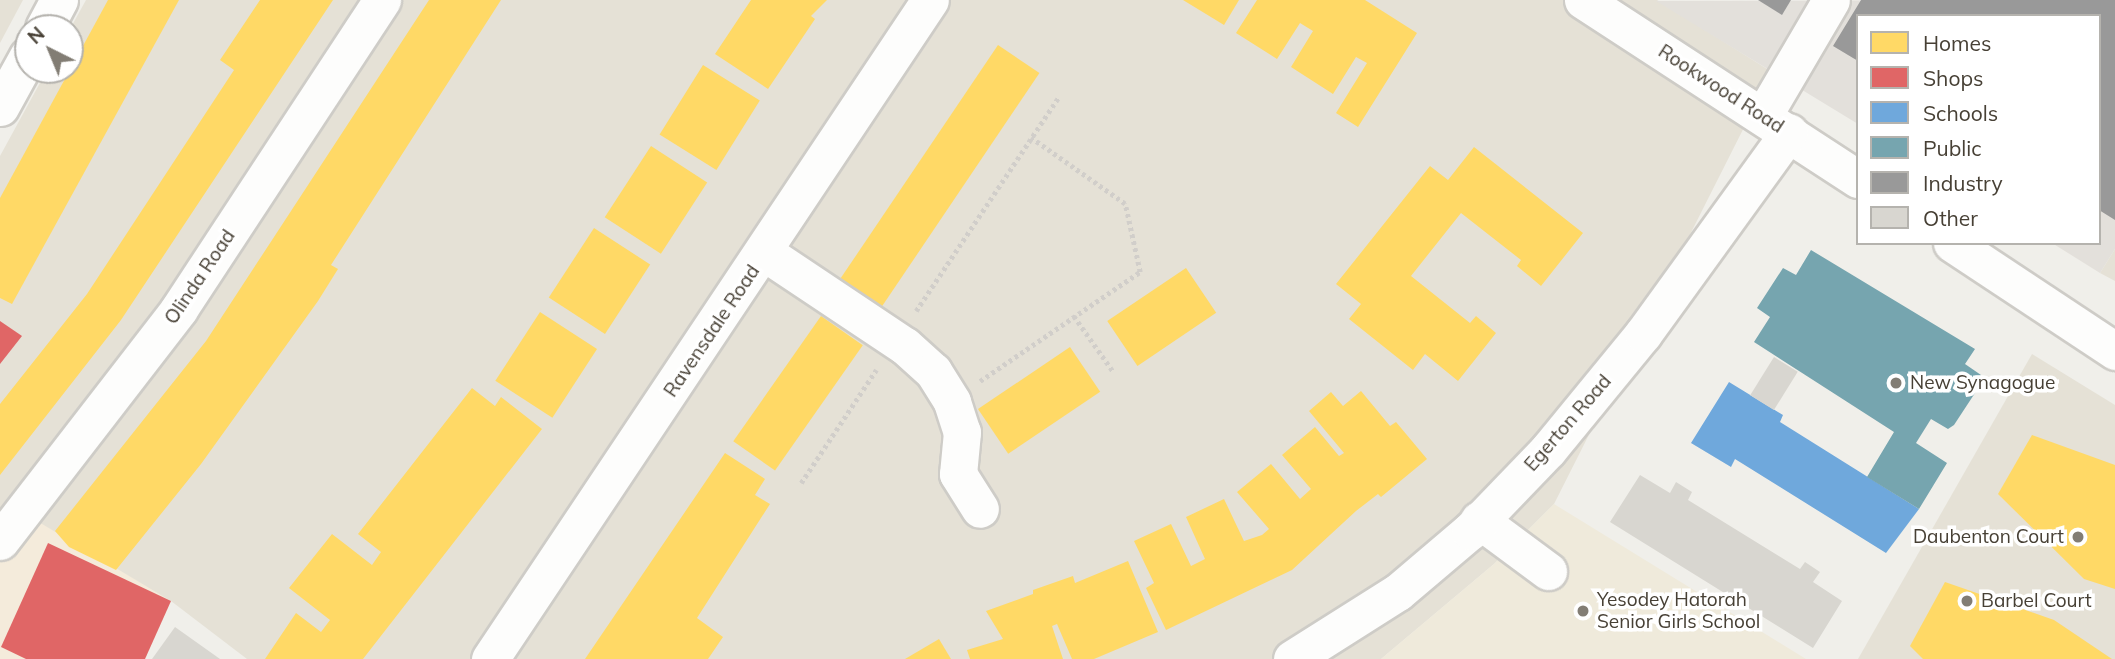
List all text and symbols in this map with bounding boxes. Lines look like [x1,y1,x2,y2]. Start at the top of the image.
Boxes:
north arrow [14,14,84,84]
legend [1856,14,2101,245]
text: N [23,21,49,49]
text: Homes [1923,30,1991,56]
street label: Rookwood Road [1654,40,1788,138]
text: Shops [1923,65,1983,91]
text: Schools [1923,100,1998,126]
text: Public [1923,135,1982,161]
text: Industry [1923,170,2003,196]
text: Other [1923,205,1978,231]
street label: Olinda Road [160,225,240,329]
street label: Ravensdale Road [659,261,765,401]
street label: Egerton Road [1520,370,1616,476]
place label: New Synagogue [1910,372,2055,394]
marker: New Synagogue [1888,375,1904,391]
place label: Daubenton Court [1913,526,2064,548]
marker: Daubenton Court [2070,529,2086,545]
place label: Yesodey Hatorah Senior Girls School [1597,589,1760,633]
place label: Barbel Court [1981,590,2092,612]
marker: Barbel Court [1959,593,1975,609]
marker: Yesodey Hatorah Senior Girls School [1575,603,1591,619]

